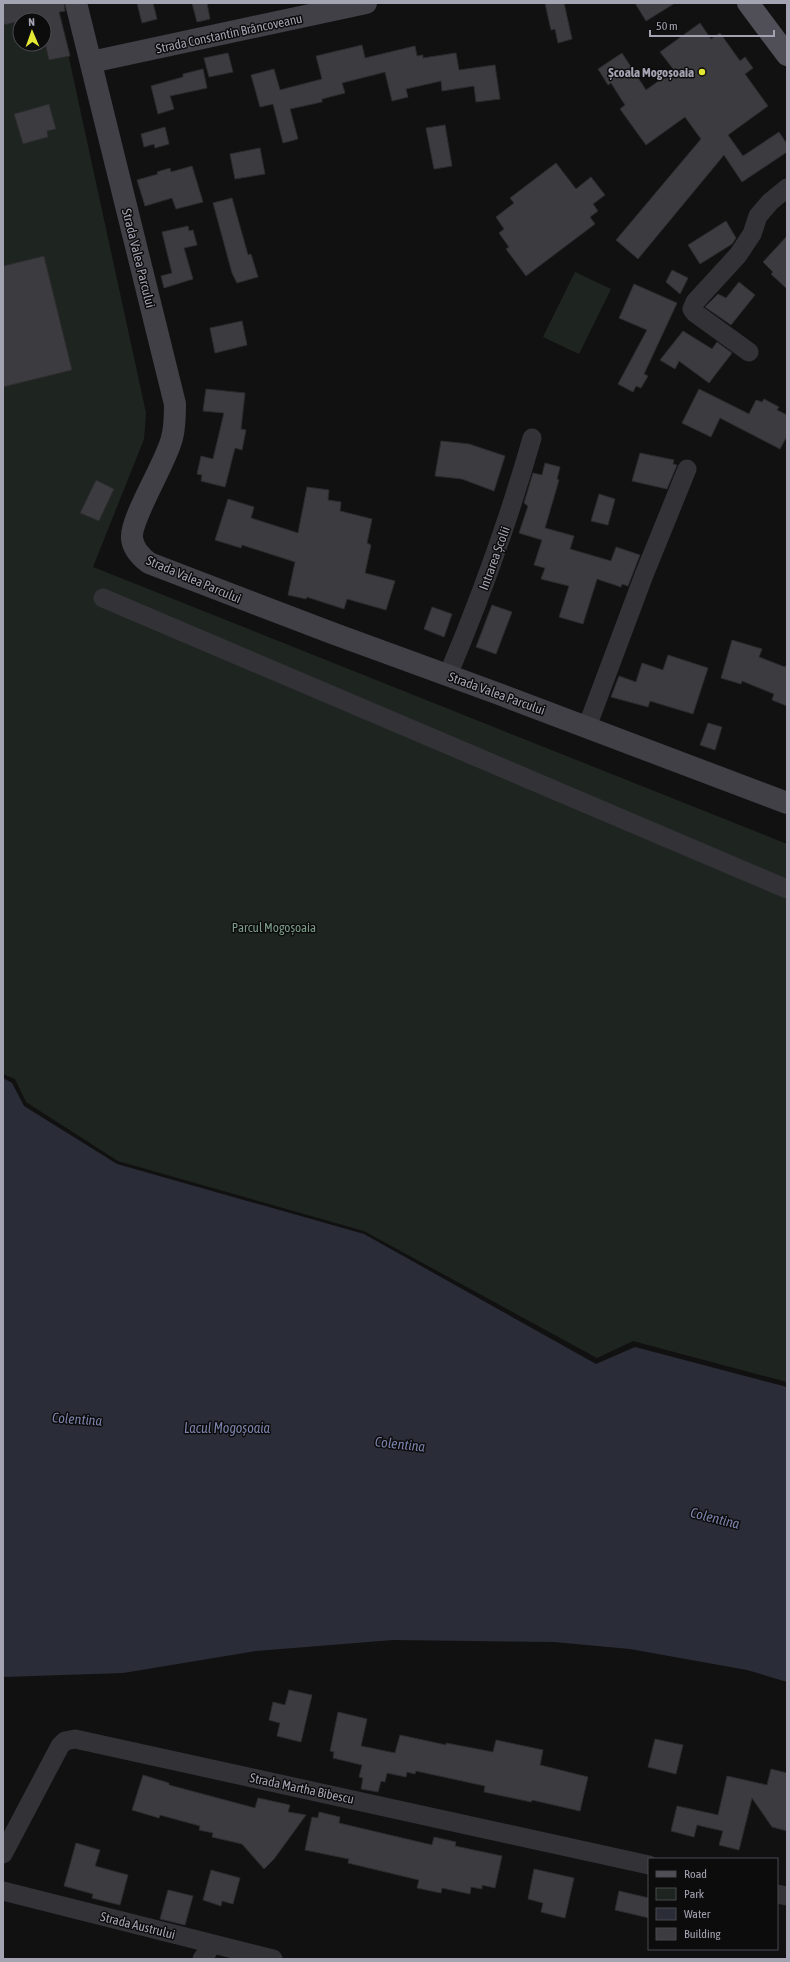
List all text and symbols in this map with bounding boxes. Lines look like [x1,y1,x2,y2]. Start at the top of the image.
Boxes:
street label: Strada Constantin Brâncoveanu [155,11,304,56]
north arrow [12,12,52,52]
scale bar [650,12,774,38]
text: N [28,16,35,28]
text: 50 m [656,19,678,33]
place label: Școala Mogoșoaia [608,65,694,80]
marker: Școala Mogoșoaia [697,67,707,77]
street label: Strada Valea Parcului [119,207,158,309]
street label: Intrarea Școlii [476,524,513,592]
street label: Strada Valea Parcului [144,553,244,606]
street label: Strada Valea Parcului [446,669,547,718]
park label: Parcul Mogoșoaia [232,920,316,935]
water label: Colentina [51,1409,103,1429]
water label: Lacul Mogoșoaia [184,1420,271,1436]
water label: Colentina [374,1433,426,1455]
water label: Colentina [689,1504,742,1532]
street label: Strada Martha Bibescu [248,1770,355,1807]
legend [648,1858,778,1950]
text: Road [684,1867,707,1881]
text: Park [684,1887,705,1901]
text: Water [684,1907,711,1921]
street label: Strada Austrului [99,1909,177,1942]
text: Building [684,1927,722,1941]

